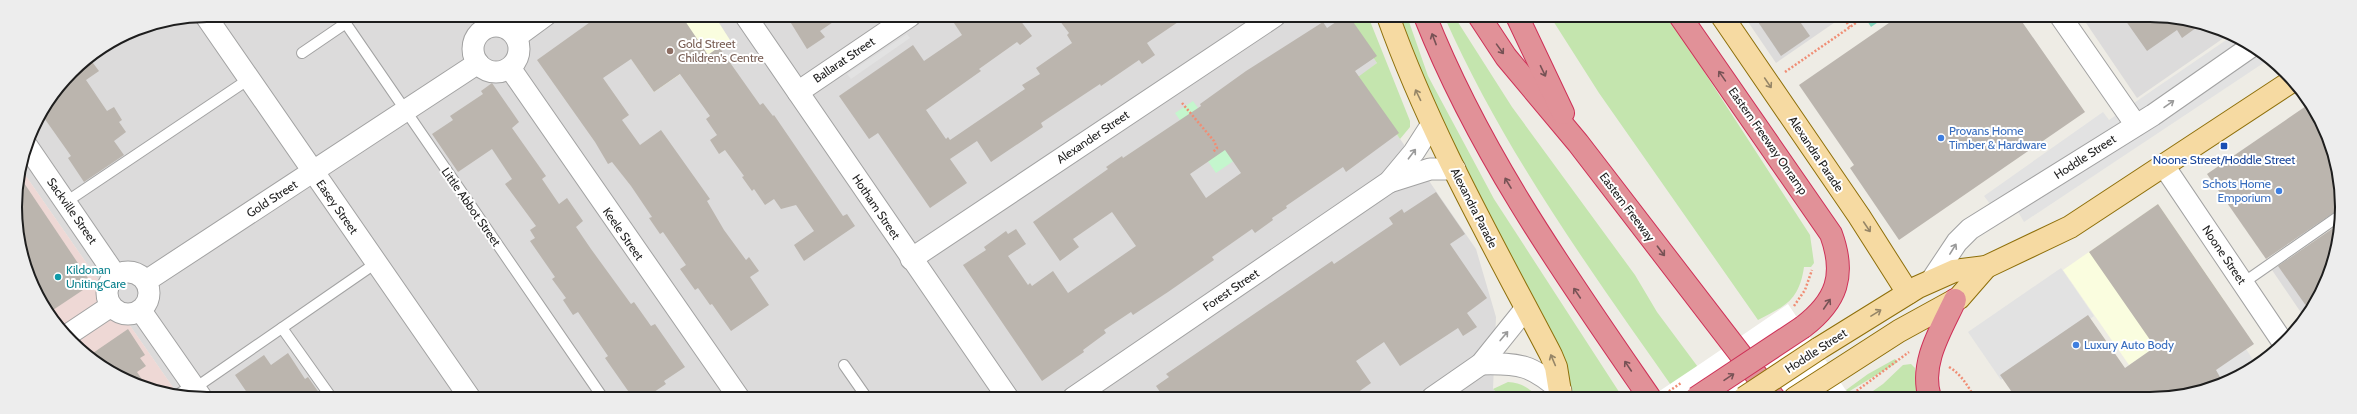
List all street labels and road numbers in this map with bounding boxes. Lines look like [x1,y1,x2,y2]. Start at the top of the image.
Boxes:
street label: Ballarat Street [810,33,877,86]
street label: Eastern Freeway Onramp [1726,84,1811,198]
street label: Alexander Street [1054,107,1132,166]
street label: Alexandra Parade [1786,113,1847,194]
street label: Hoddle Street [2051,131,2118,182]
street label: Little Abbot Street [439,164,504,249]
street label: Alexandra Parade [1448,165,1501,250]
street label: Eastern Freeway [1597,169,1658,244]
street label: Hotham Street [849,171,904,242]
street label: Sackville Street [44,175,101,247]
street label: Gold Street [243,177,300,221]
street label: Easey Street [313,177,362,237]
street label: Keele Street [600,204,647,263]
street label: Noone Street [2199,222,2250,287]
street label: Forest Street [1200,265,1262,314]
street label: Hoddle Street [1782,325,1849,376]

